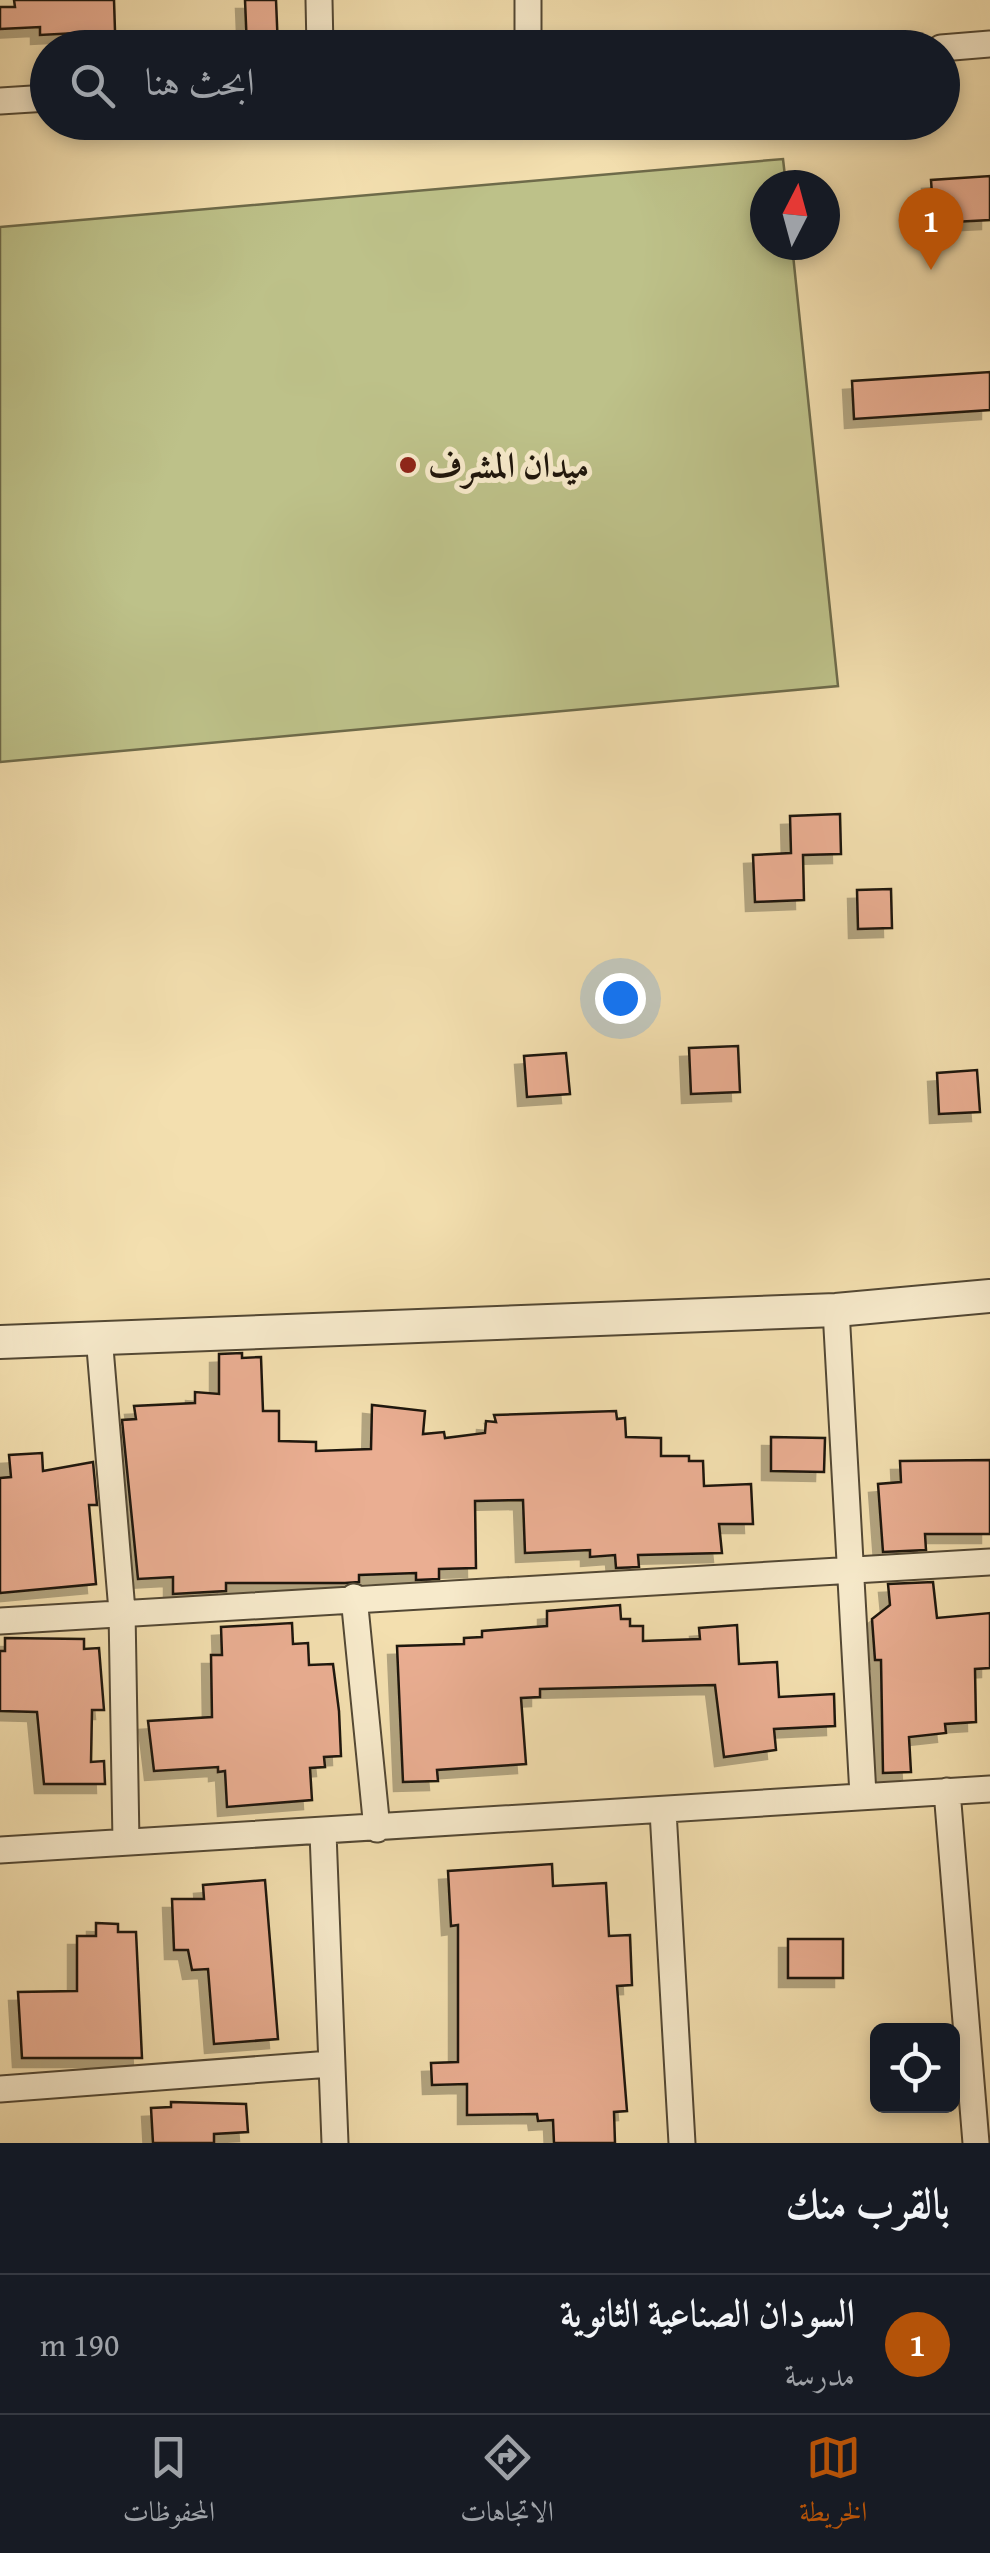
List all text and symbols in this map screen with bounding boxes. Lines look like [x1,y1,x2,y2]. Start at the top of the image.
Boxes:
search box [30,30,960,140]
text: ابحث هنا [145,53,255,109]
icon: search [65,58,120,113]
north arrow [750,170,840,260]
pin: 1 [898,188,964,270]
place label: ميدان المشرف [428,439,589,490]
marker: ميدان المشرف [397,454,419,476]
your location [595,973,646,1024]
map controls [870,2023,960,2113]
button: locate [870,2023,960,2113]
text: بالقرب منك [786,2172,950,2233]
text: السودان الصناعية الثانوية [560,2284,855,2340]
text: 190 m [40,2321,119,2368]
text: 1 [909,2321,926,2368]
text: مدرسة [784,2351,855,2398]
tab: المحفوظات [123,2430,215,2539]
tab: الاتجاهات [460,2430,554,2539]
tab: الخريطة [799,2430,867,2539]

